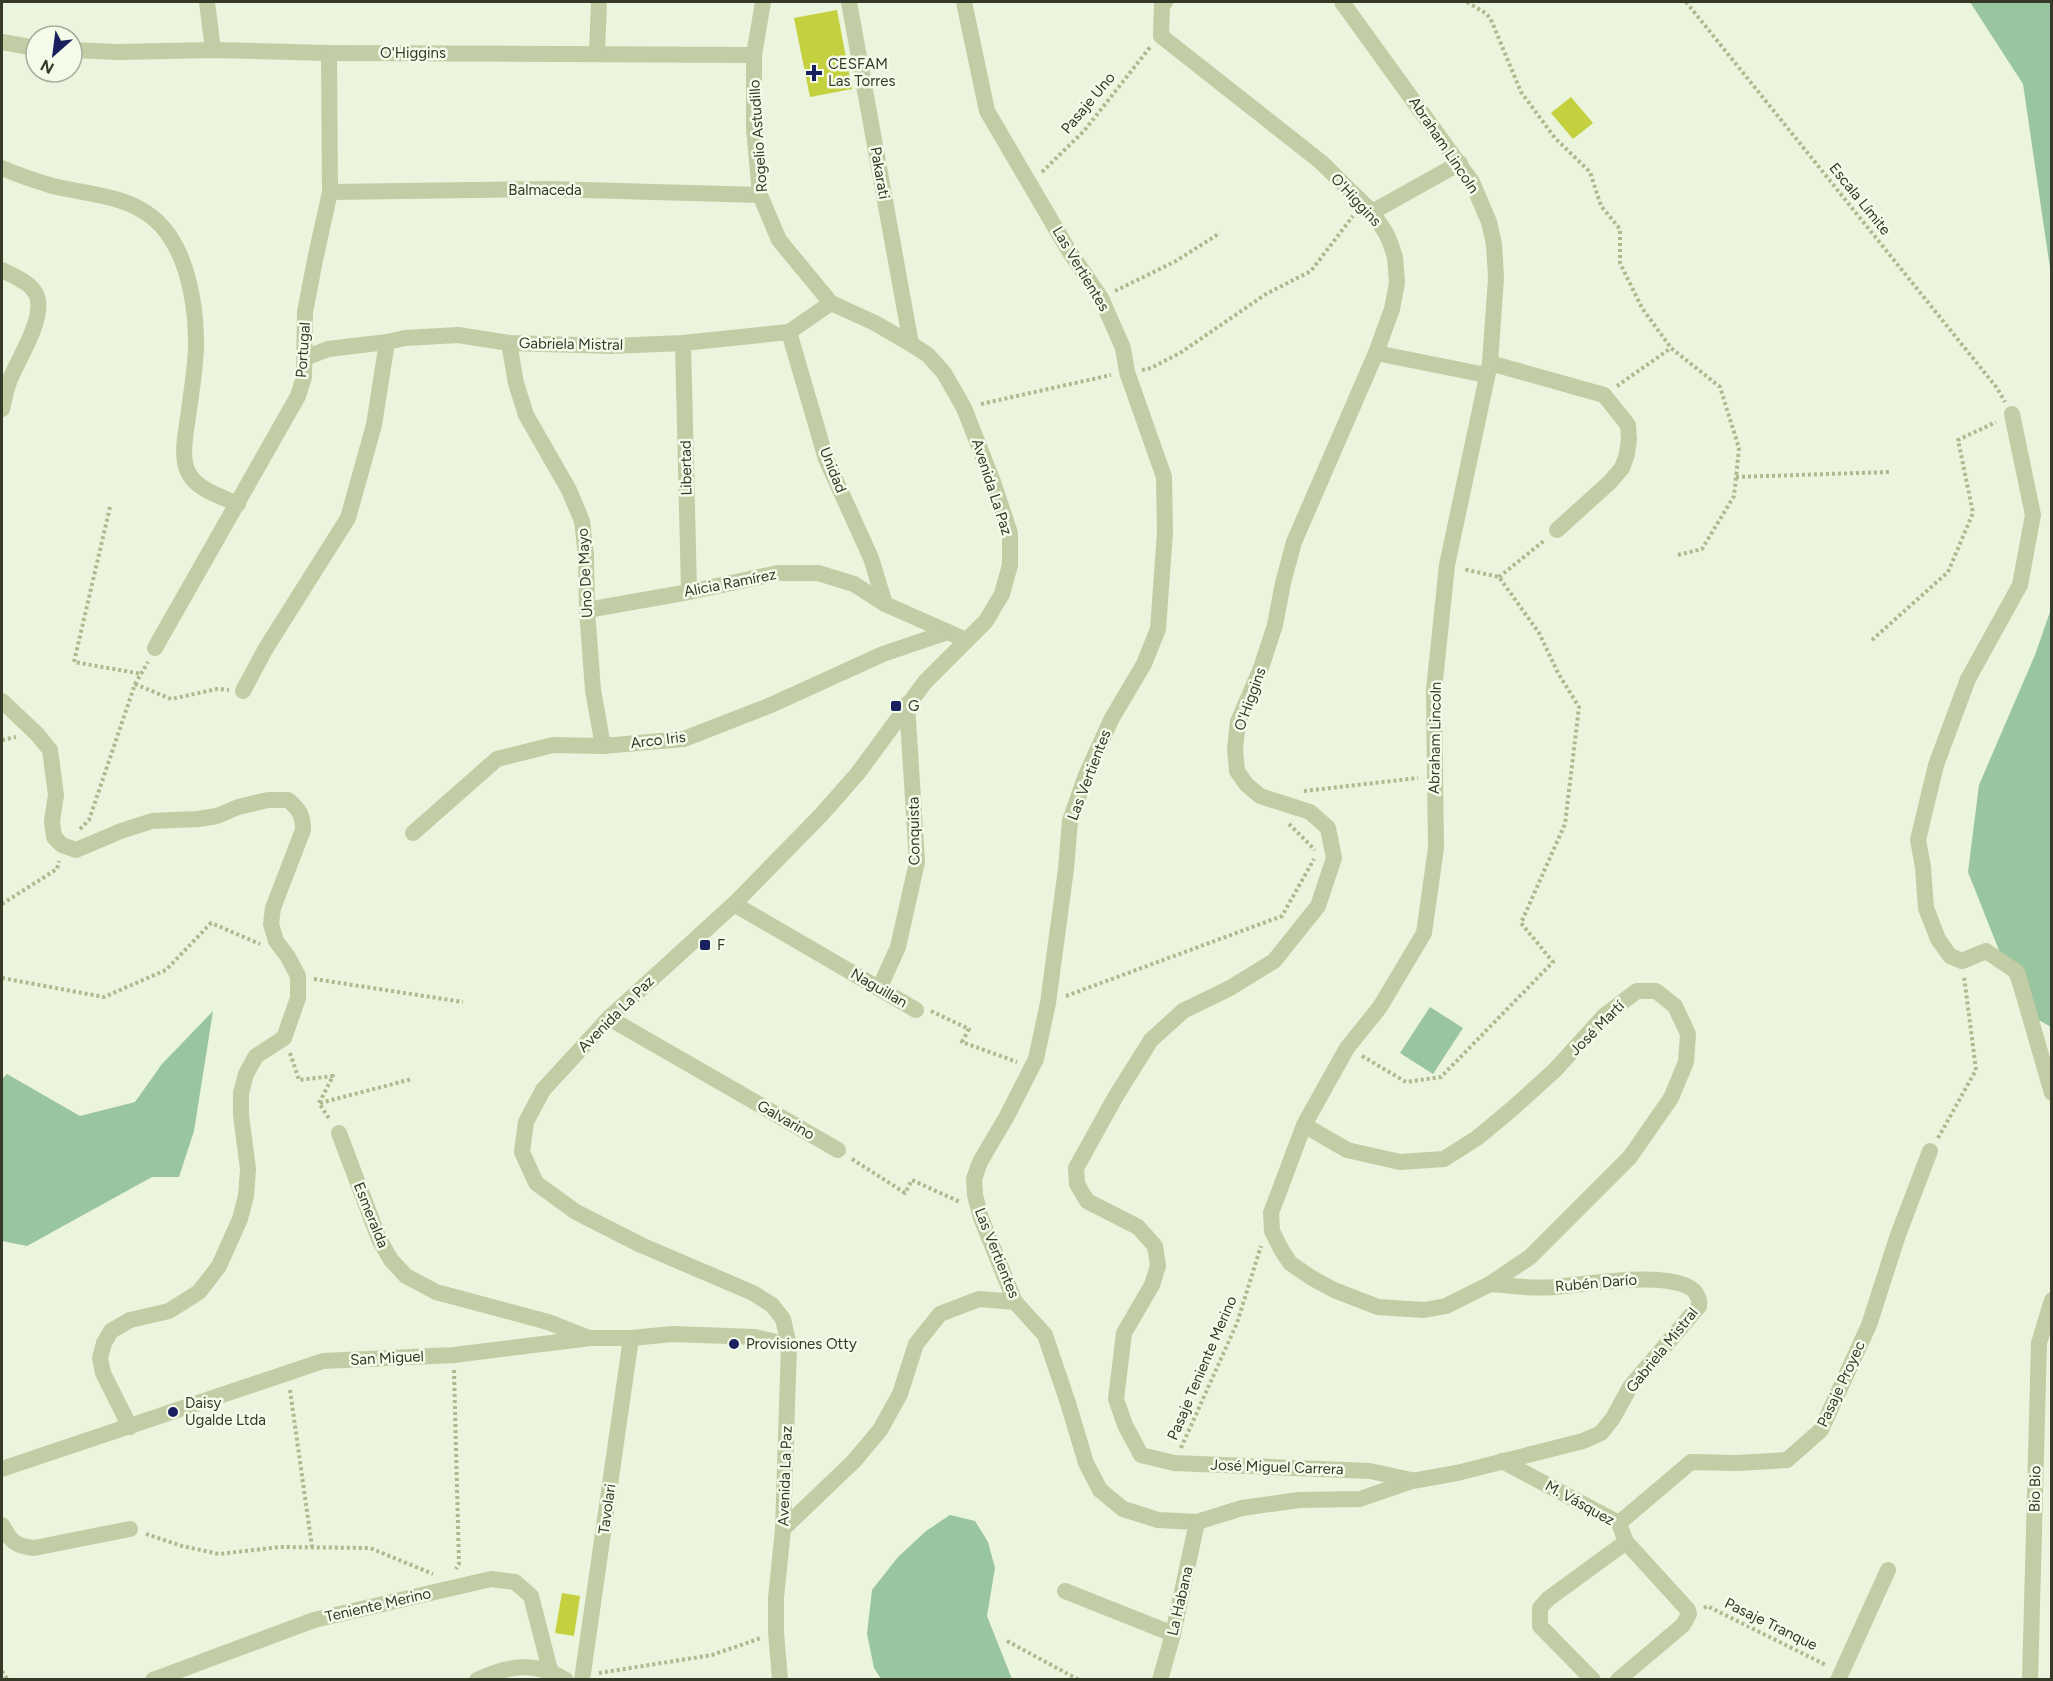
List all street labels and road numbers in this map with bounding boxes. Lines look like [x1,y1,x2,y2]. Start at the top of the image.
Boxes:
street label: O'Higgins [380,44,446,62]
street label: Pasaje Uno [1057,68,1119,137]
street label: Rogelio Astudillo [745,79,771,193]
street label: Abraham Lincoln [1405,93,1483,197]
street label: Pakarati [867,145,893,201]
street label: Escala Límite [1825,159,1895,239]
street label: O'Higgins [1327,170,1385,230]
street label: Balmaceda [508,181,582,199]
street label: Las Vertientes [1049,223,1113,315]
street label: Portugal [292,321,314,379]
street label: Gabriela Mistral [519,334,623,354]
street label: Avenida La Paz [968,436,1016,538]
street label: Libertad [677,440,695,496]
street label: Unidad [816,445,850,495]
street label: Uno De Mayo [574,527,596,619]
street label: Alicia Ramírez [682,565,778,601]
street label: O'Higgins [1230,665,1270,733]
street label: Abraham Lincoln [1425,682,1445,794]
street label: Las Vertientes [1063,727,1115,823]
street label: Arco Iris [629,728,687,752]
street label: Conquista [904,797,924,865]
street label: Naguillan [847,965,911,1011]
street label: Avenida La Paz [574,972,658,1056]
street label: José Martí [1566,996,1629,1059]
street label: Galvarino [754,1096,818,1144]
street label: Esmeralda [350,1180,392,1250]
street label: Las Vertientes [971,1205,1023,1301]
street label: Rubén Darío [1554,1270,1638,1296]
street label: Pasaje Teniente Merino [1163,1293,1241,1443]
street label: Gabriela Mistral [1622,1304,1702,1396]
street label: Pasaje Proyec [1813,1338,1869,1430]
street label: San Miguel [350,1347,424,1369]
street label: Avenida La Paz [774,1425,796,1527]
street label: José Miguel Carrera [1210,1456,1344,1478]
street label: Bio Bio [2026,1465,2044,1512]
street label: M. Vásquez [1542,1477,1618,1529]
street label: Tavolari [595,1483,619,1535]
street label: La Habana [1163,1565,1197,1637]
street label: Teniente Merino [323,1584,433,1626]
street label: Pasaje Tranque [1722,1594,1820,1654]

